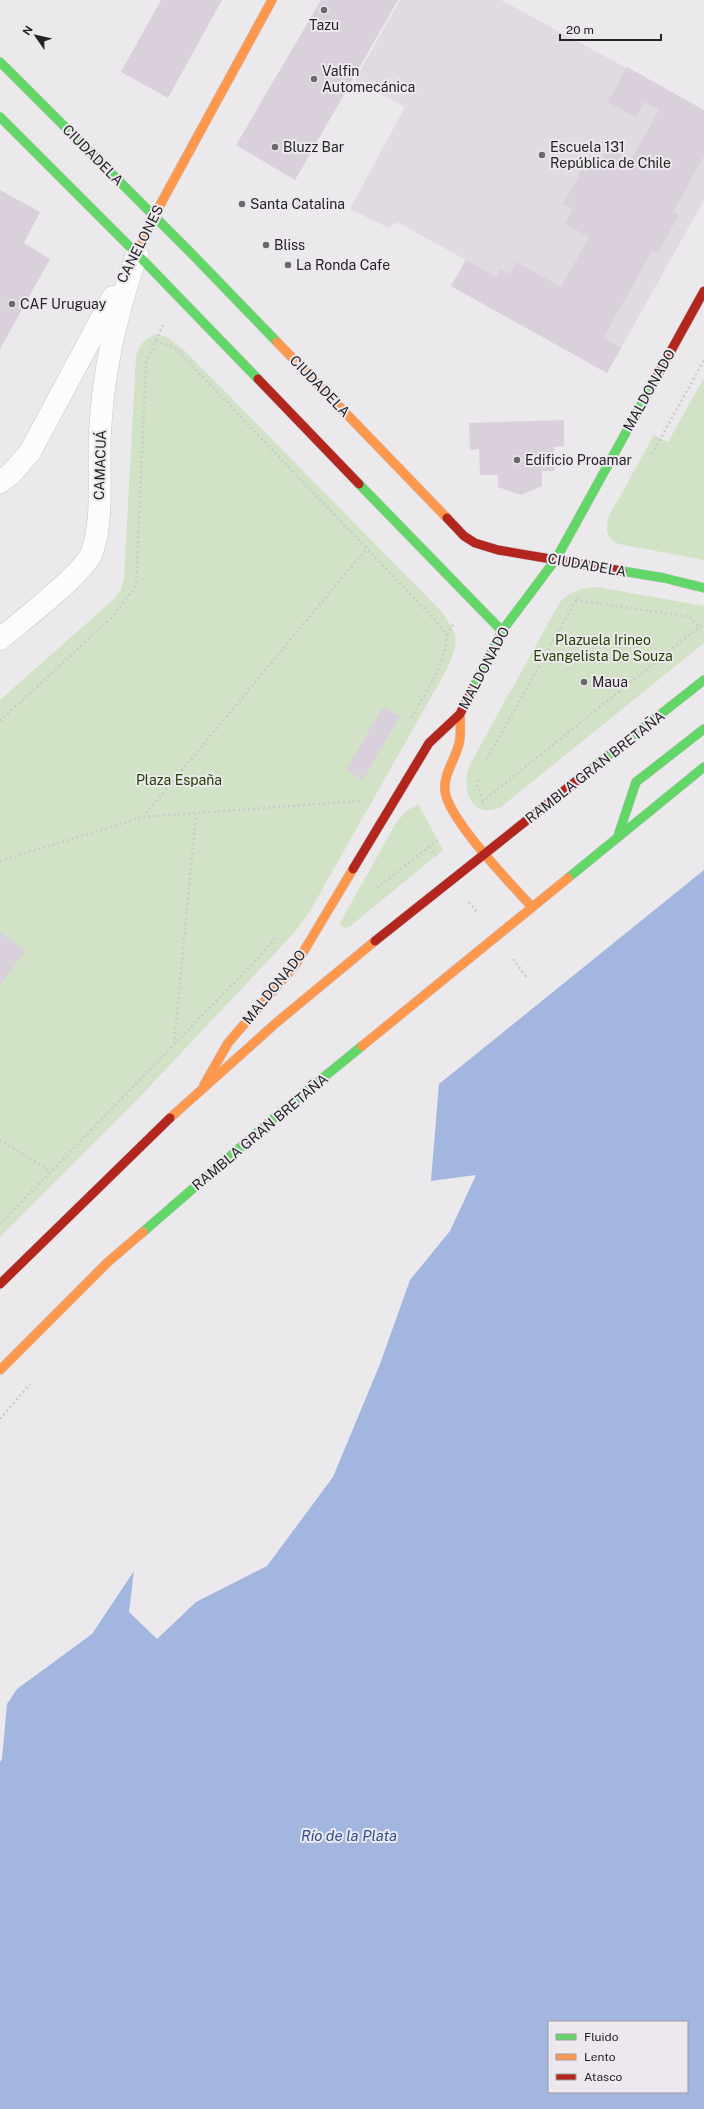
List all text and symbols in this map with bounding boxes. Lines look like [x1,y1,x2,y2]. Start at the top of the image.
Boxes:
marker: Tazu [319,5,329,15]
north arrow [16,16,56,56]
scale bar [560,16,661,42]
place label: Tazu [309,17,339,33]
text: N [20,23,35,37]
text: 20 m [566,23,594,37]
place label: Valfin Automecánica [322,63,415,95]
marker: Valfin Automecánica [309,74,319,84]
street label: CIUDADELA [59,121,127,189]
place label: Bluzz Bar [283,139,344,155]
place label: Escuela 131 República de Chile [550,139,671,171]
marker: Bluzz Bar [270,142,280,152]
marker: Escuela 131 República de Chile [537,150,547,160]
place label: Santa Catalina [250,196,345,212]
marker: Santa Catalina [237,199,247,209]
street label: CANELONES [113,202,167,286]
place label: Bliss [274,237,305,253]
marker: Bliss [261,240,271,250]
place label: La Ronda Cafe [296,257,390,273]
marker: La Ronda Cafe [283,260,293,270]
place label: CAF Uruguay [20,296,107,312]
marker: CAF Uruguay [7,299,17,309]
street label: MALDONADO [620,346,678,434]
street label: CIUDADELA [287,352,353,420]
street label: CAMACUÁ [90,430,109,500]
place label: Edificio Proamar [525,452,632,468]
marker: Edificio Proamar [512,455,522,465]
street label: CIUDADELA [547,550,627,580]
street label: MALDONADO [456,624,512,712]
park label: Plazuela Irineo Evangelista De Souza [533,632,673,664]
place label: Maua [592,674,628,690]
marker: Maua [579,677,589,687]
street label: RAMBLA GRAN BRETAÑA [522,707,668,826]
park label: Plaza España [136,772,222,788]
street label: MALDONADO [239,947,309,1027]
street label: RAMBLA GRAN BRETAÑA [188,1070,331,1193]
water label: Río de la Plata [301,1827,397,1844]
legend [548,2021,688,2093]
text: Fluido [584,2030,619,2044]
text: Lento [584,2050,616,2064]
text: Atasco [584,2070,623,2084]

